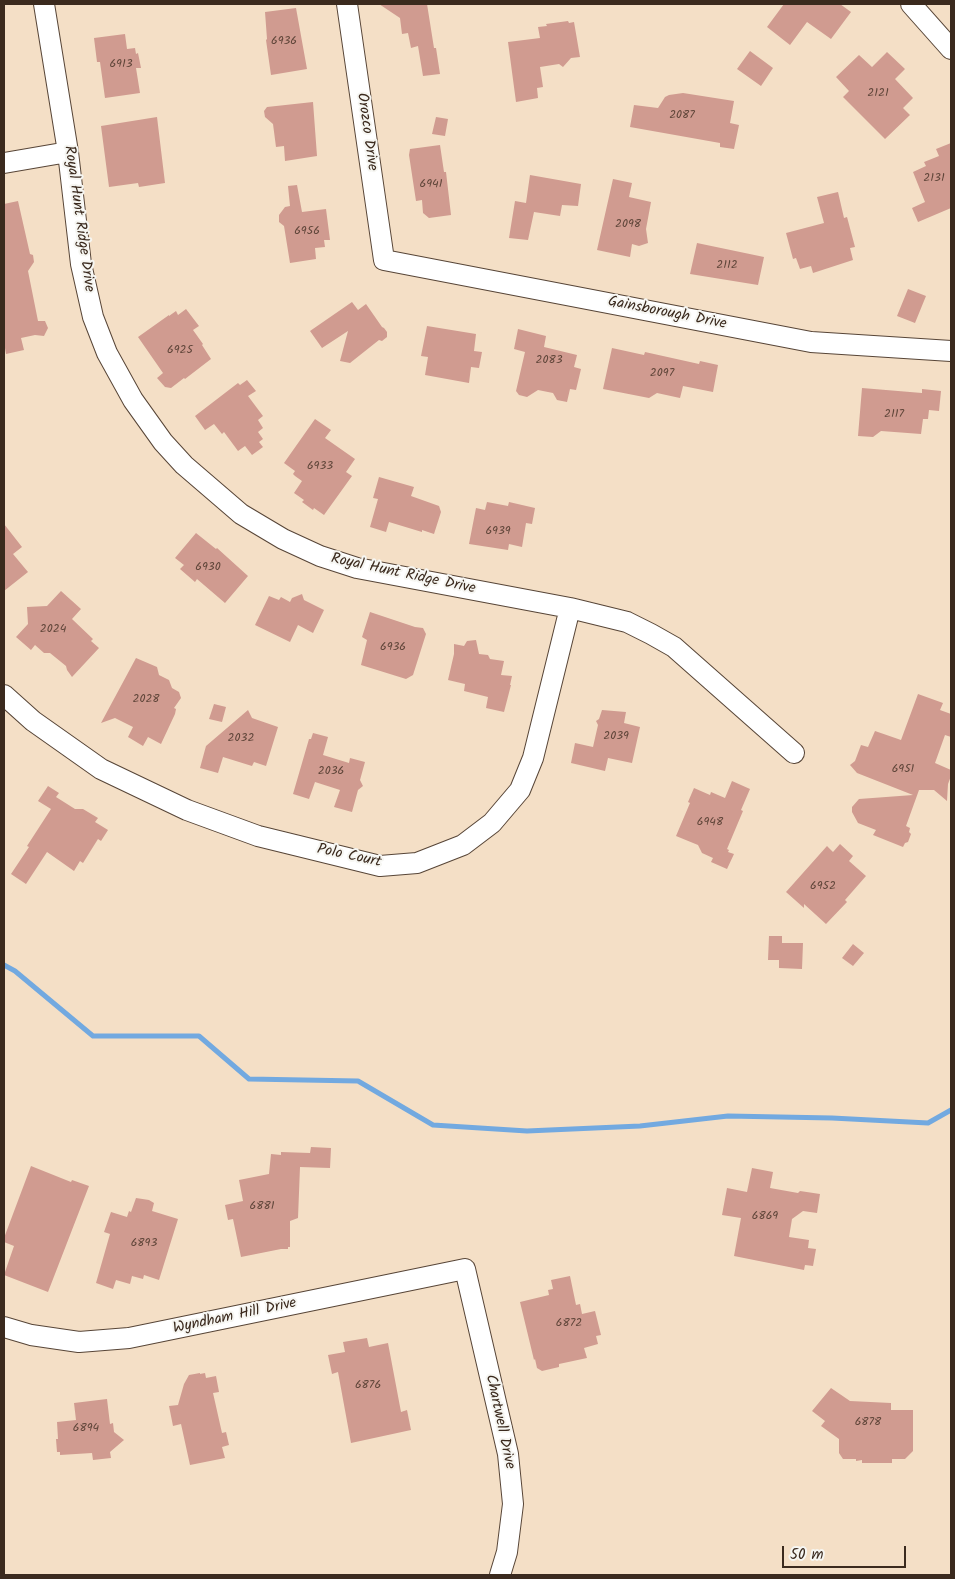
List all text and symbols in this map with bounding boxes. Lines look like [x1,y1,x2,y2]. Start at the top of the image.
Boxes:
house number: 6936 [271,35,297,49]
house number: 6913 [109,58,133,72]
house number: 2121 [867,87,889,101]
street label: Orozco Drive [352,92,380,172]
house number: 2087 [669,109,695,123]
street label: Royal Hunt Ridge Drive [59,145,97,293]
house number: 2131 [923,172,945,186]
house number: 6941 [420,178,442,192]
house number: 2098 [615,218,641,232]
house number: 6956 [294,225,320,239]
house number: 2112 [716,259,738,273]
street label: Gainsborough Drive [606,294,728,334]
house number: 6925 [167,344,193,358]
house number: 2083 [535,354,563,368]
house number: 2097 [650,367,674,381]
house number: 2117 [884,408,904,422]
house number: 6933 [307,460,333,474]
house number: 6939 [485,525,511,539]
street label: Royal Hunt Ridge Drive [329,551,477,599]
house number: 6930 [195,561,221,575]
house number: 2024 [40,623,66,637]
house number: 6936 [380,641,406,655]
house number: 2028 [132,693,160,707]
house number: 2039 [603,730,629,744]
house number: 2032 [228,732,254,746]
house number: 6951 [892,763,914,777]
house number: 2036 [318,765,344,779]
house number: 6948 [697,816,723,830]
street label: Polo Court [315,841,383,873]
house number: 6952 [810,880,836,894]
house number: 6881 [250,1200,274,1214]
house number: 6869 [752,1210,778,1224]
house number: 6893 [131,1237,157,1251]
street label: Wyndham Hill Drive [172,1295,298,1339]
house number: 6872 [556,1317,582,1331]
street label: Chartwell Drive [480,1373,518,1471]
house number: 6876 [355,1379,381,1393]
house number: 6878 [855,1416,881,1430]
house number: 6894 [73,1422,99,1436]
scale bar [785,1536,909,1568]
text: 50 m [790,1543,824,1567]

